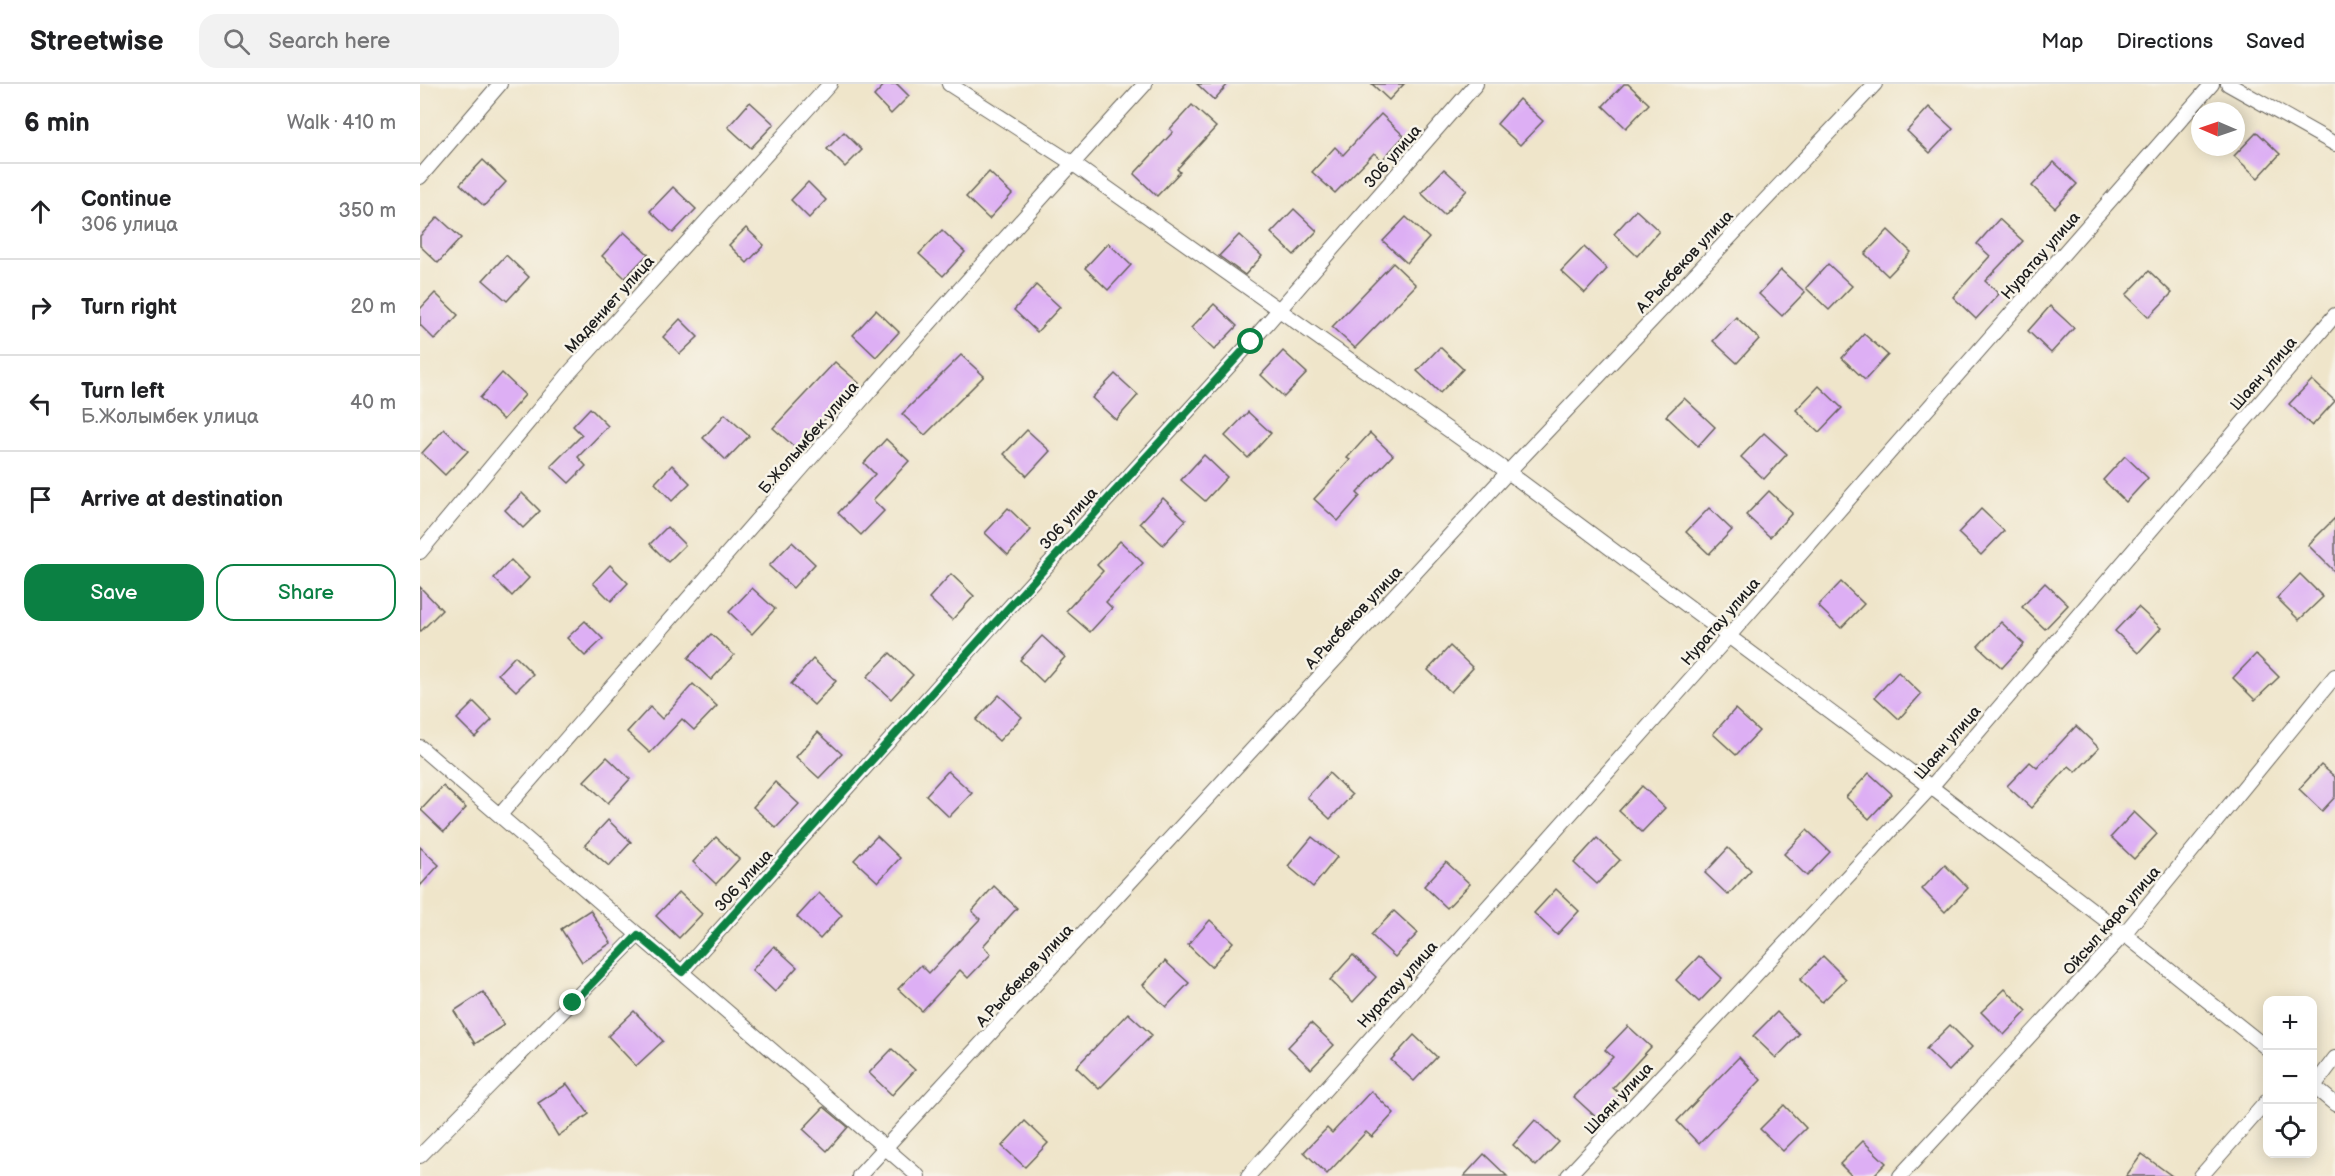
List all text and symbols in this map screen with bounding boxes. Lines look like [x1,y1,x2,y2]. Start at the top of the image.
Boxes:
search box [199,14,619,68]
text: Streetwise [30,25,163,58]
icon: search [220,25,253,58]
text: Search here [268,28,390,55]
text: Map [2041,29,2084,54]
text: Directions [2117,29,2213,54]
text: Saved [2246,29,2305,54]
north arrow [2191,102,2245,156]
text: 6 min [24,108,90,139]
text: Walk · 410 m [287,111,396,135]
street label: 306 улица [1360,121,1426,193]
text: Continue [81,186,171,213]
icon: ahead [24,195,57,228]
text: 350 m [339,199,396,223]
street label: А.Рысбеков улица [1632,206,1738,318]
street label: Нуратау улица [1998,208,2085,304]
text: 306 улица [81,213,178,237]
street label: Мадениет улица [561,252,659,358]
icon: right [24,291,57,324]
text: Turn right [81,294,177,321]
text: 20 m [351,295,396,319]
route start [1237,328,1263,354]
street label: Шаян улица [2227,333,2302,415]
text: Turn left [81,378,165,405]
street label: Б.Жолымбек улица [755,378,863,498]
icon: left [24,387,57,420]
text: 40 m [350,391,396,415]
text: Б.Жолымбек улица [81,405,259,429]
icon: arrive [24,483,57,516]
street label: 306 улица [1036,483,1103,554]
text: Arrive at destination [81,486,283,513]
street label: А.Рысбеков улица [1301,562,1407,674]
button: Save [24,564,204,621]
button: Share [216,564,396,621]
street label: Нуратау улица [1678,574,1765,670]
street label: Шаян улица [1911,702,1986,784]
street label: 306 улица [711,845,778,916]
street label: Ойсыл кара улица [2060,862,2165,979]
street label: А.Рысбеков улица [972,920,1078,1032]
street label: Нуратау улица [1354,937,1442,1032]
route end [559,989,585,1015]
map controls [2263,996,2317,1158]
button: + [2263,996,2317,1050]
button: − [2263,1050,2317,1104]
street label: Шаян улица [1581,1059,1658,1139]
button: locate [2263,1104,2317,1158]

